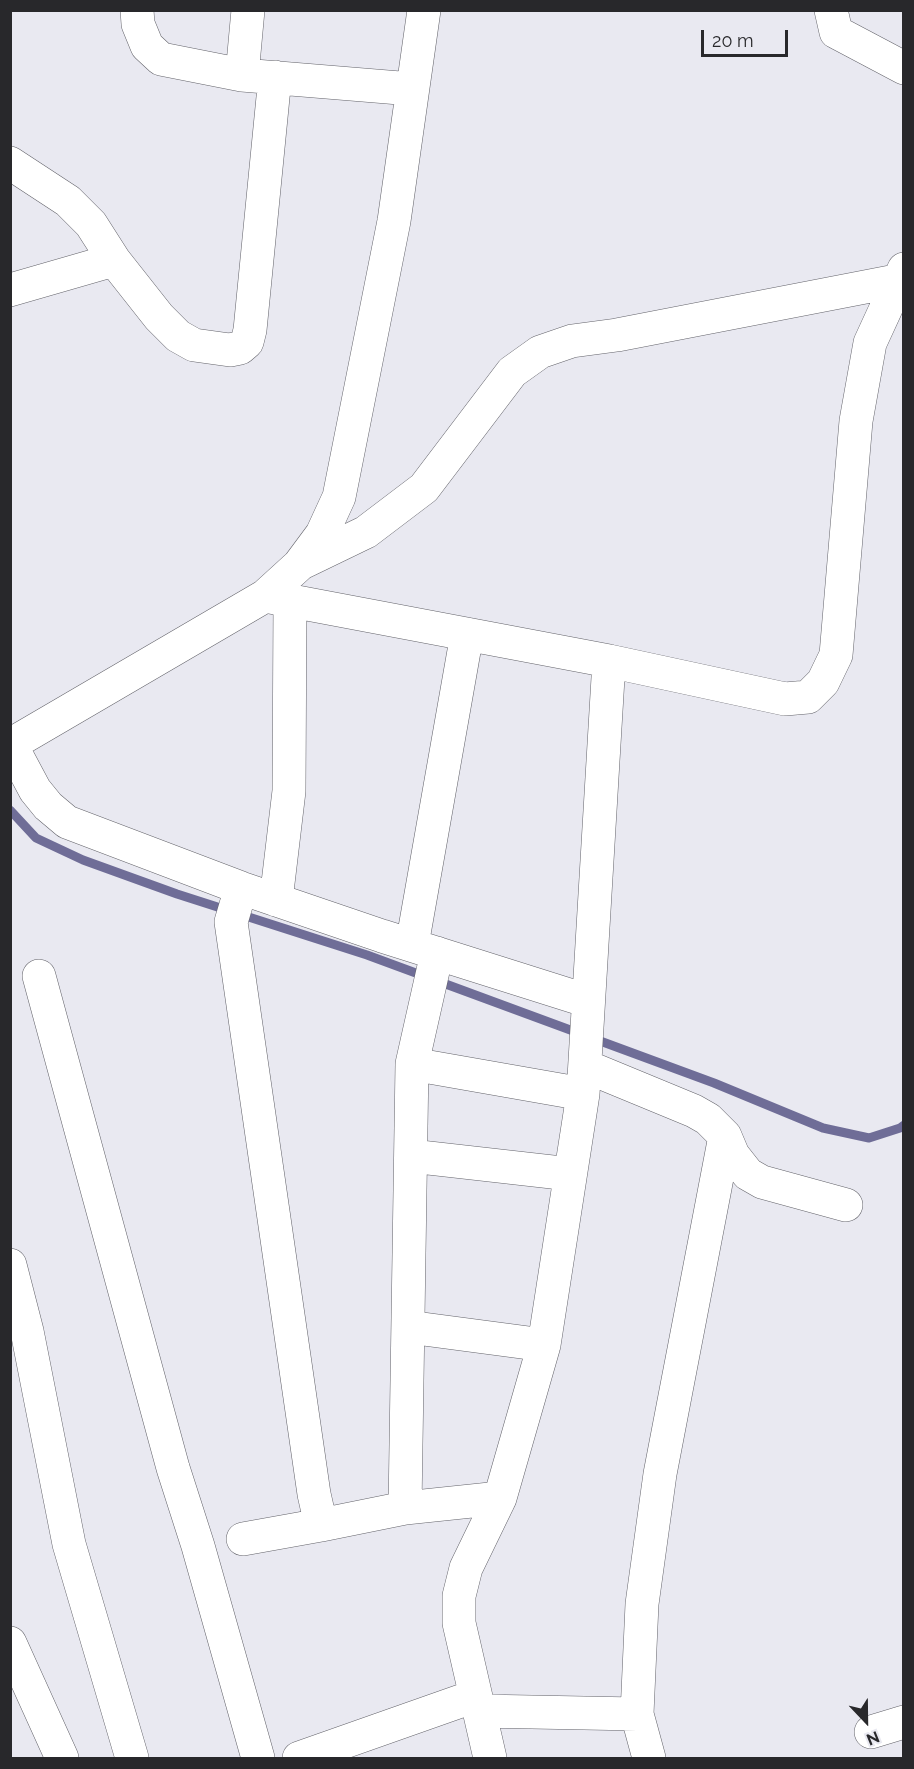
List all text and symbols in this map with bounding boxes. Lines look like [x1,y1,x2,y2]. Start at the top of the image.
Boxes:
scale bar [704,18,791,56]
text: 20 m [712,30,754,51]
north arrow [836,1691,896,1751]
text: N [864,1727,882,1749]

